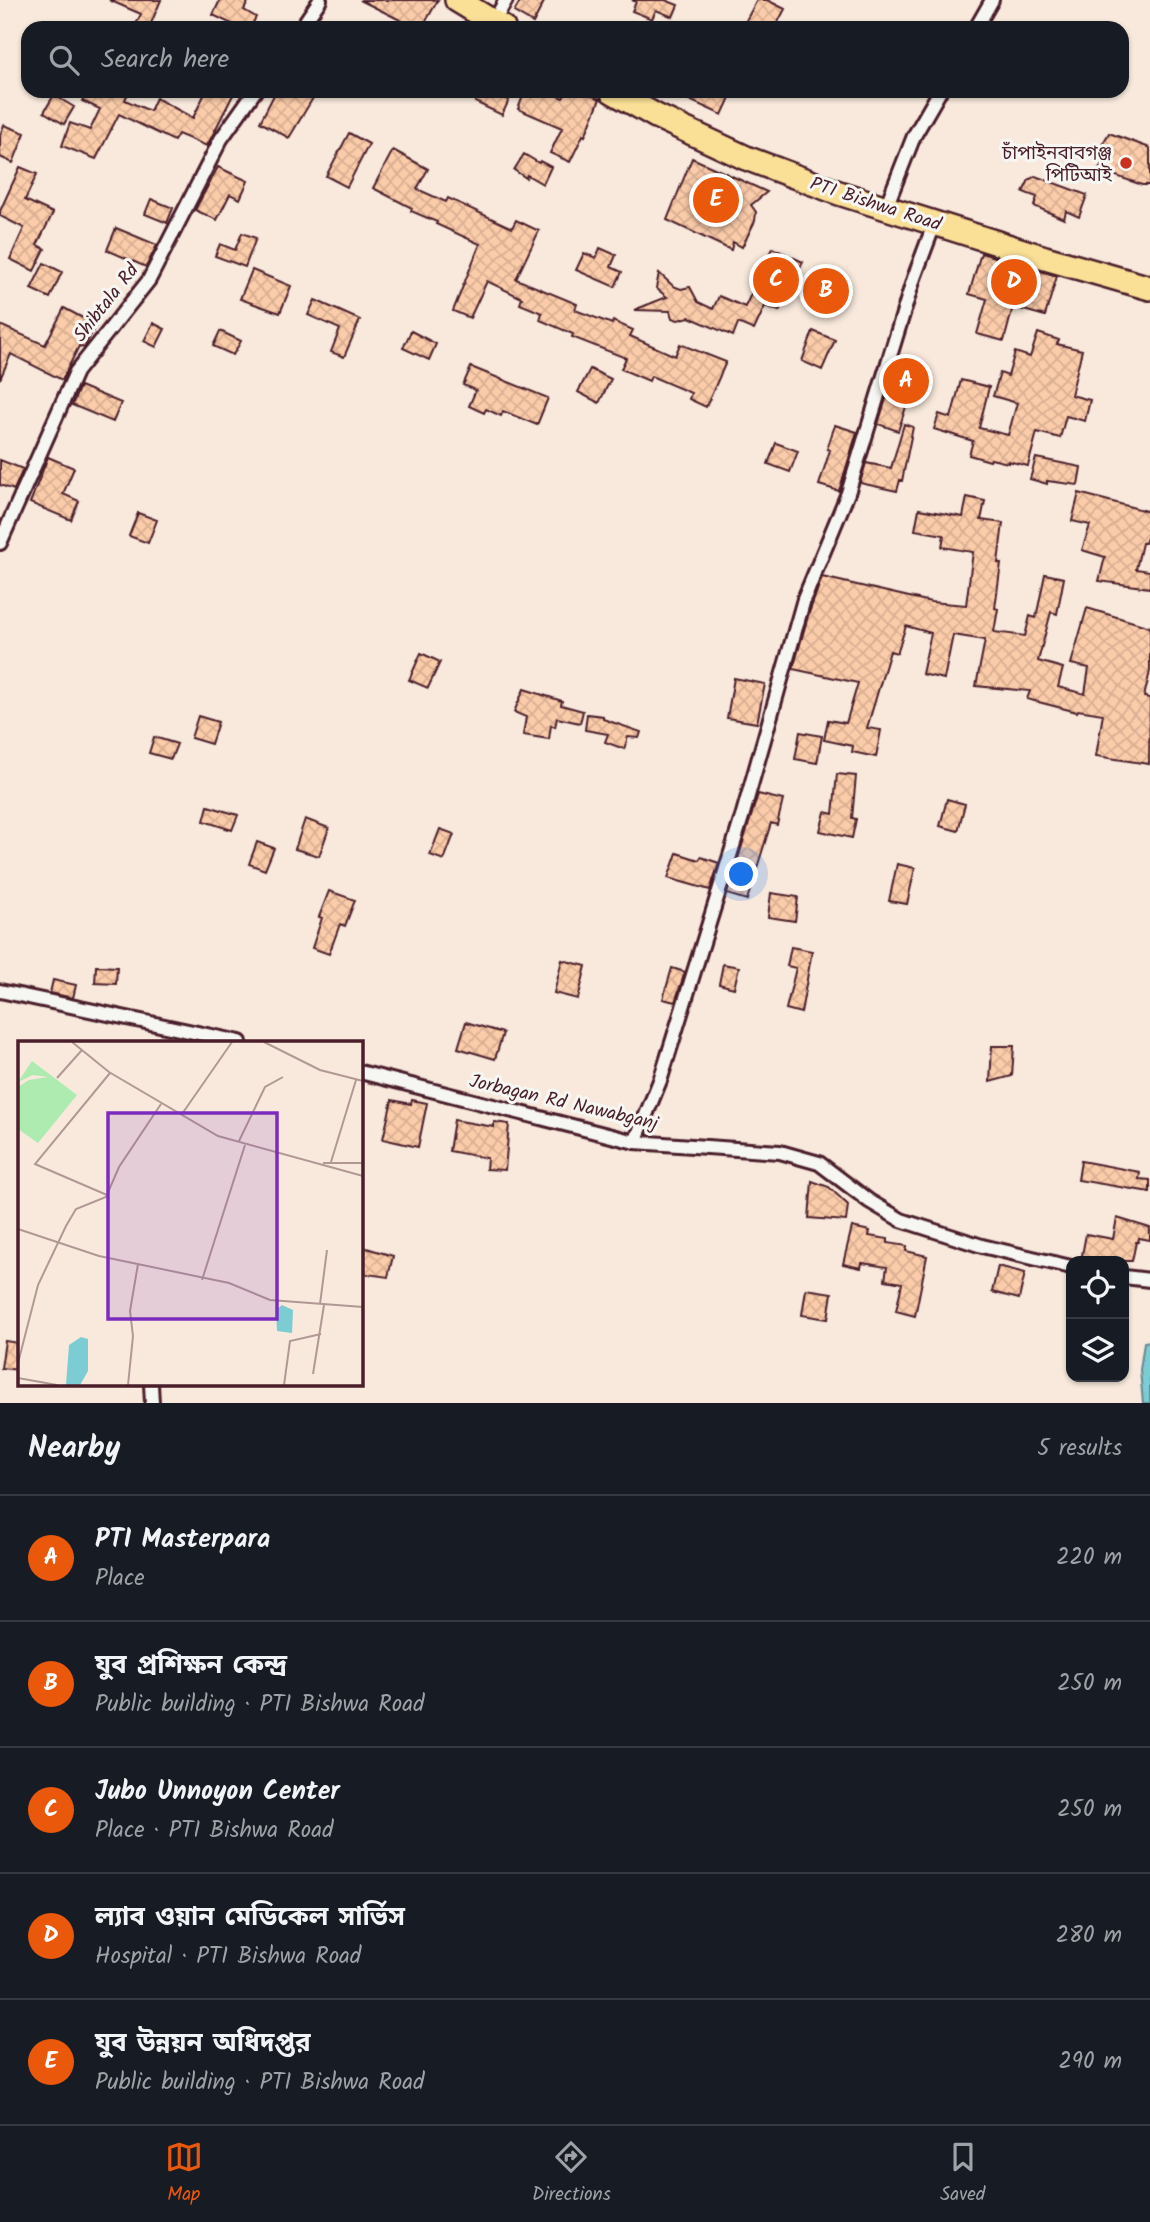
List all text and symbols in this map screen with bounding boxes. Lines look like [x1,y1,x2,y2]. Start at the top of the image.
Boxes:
search box [21,21,1129,98]
text: Search here [101,39,229,81]
icon: search [45,41,83,79]
place label: চাঁপাইনবাবগঞ্জ পিটিআই [1001,139,1113,191]
marker: চাঁপাইনবাবগঞ্জ পিটিআই [1118,155,1134,171]
street label: PTI Bishwa Road [806,170,945,240]
pin: E [693,174,739,226]
pin: C [753,254,799,306]
pin: D [991,256,1037,308]
street label: Shibtala Rd [66,257,147,349]
pin: B [803,265,849,317]
pin: A [883,355,929,407]
your location [724,857,758,891]
inset map [18,1041,362,1386]
street label: Jorbagan Rd Nawabganj [466,1067,662,1140]
map controls [1066,1256,1129,1382]
button: locate [1066,1256,1129,1319]
button: layers [1066,1319,1129,1382]
text: Nearby [28,1425,120,1473]
text: 5 results [1037,1431,1122,1467]
text: PTI Masterpara [95,1519,270,1561]
text: A [44,1540,58,1576]
text: 220 m [1056,1540,1122,1576]
text: Place [95,1561,145,1597]
text: যুব প্রশিক্ষন কেন্দ্র [95,1645,287,1687]
text: B [44,1666,58,1702]
text: 250 m [1057,1666,1122,1702]
text: Public building · PTI Bishwa Road [95,1687,424,1723]
text: Jubo Unnoyon Center [95,1771,340,1813]
text: C [44,1792,58,1828]
text: 250 m [1057,1792,1122,1828]
text: Place · PTI Bishwa Road [95,1813,333,1849]
text: ল্যাব ওয়ান মেডিকেল সার্ভিস [95,1897,405,1939]
text: D [43,1918,59,1954]
text: 280 m [1056,1918,1122,1954]
text: Hospital · PTI Bishwa Road [95,1939,361,1975]
text: যুব উন্নয়ন অধিদপ্তর [95,2023,311,2065]
text: E [45,2044,57,2080]
text: 290 m [1058,2044,1122,2080]
text: Public building · PTI Bishwa Road [95,2065,424,2101]
tab: Map [165,2138,203,2210]
tab: Directions [532,2138,611,2210]
tab: Saved [940,2138,985,2210]

